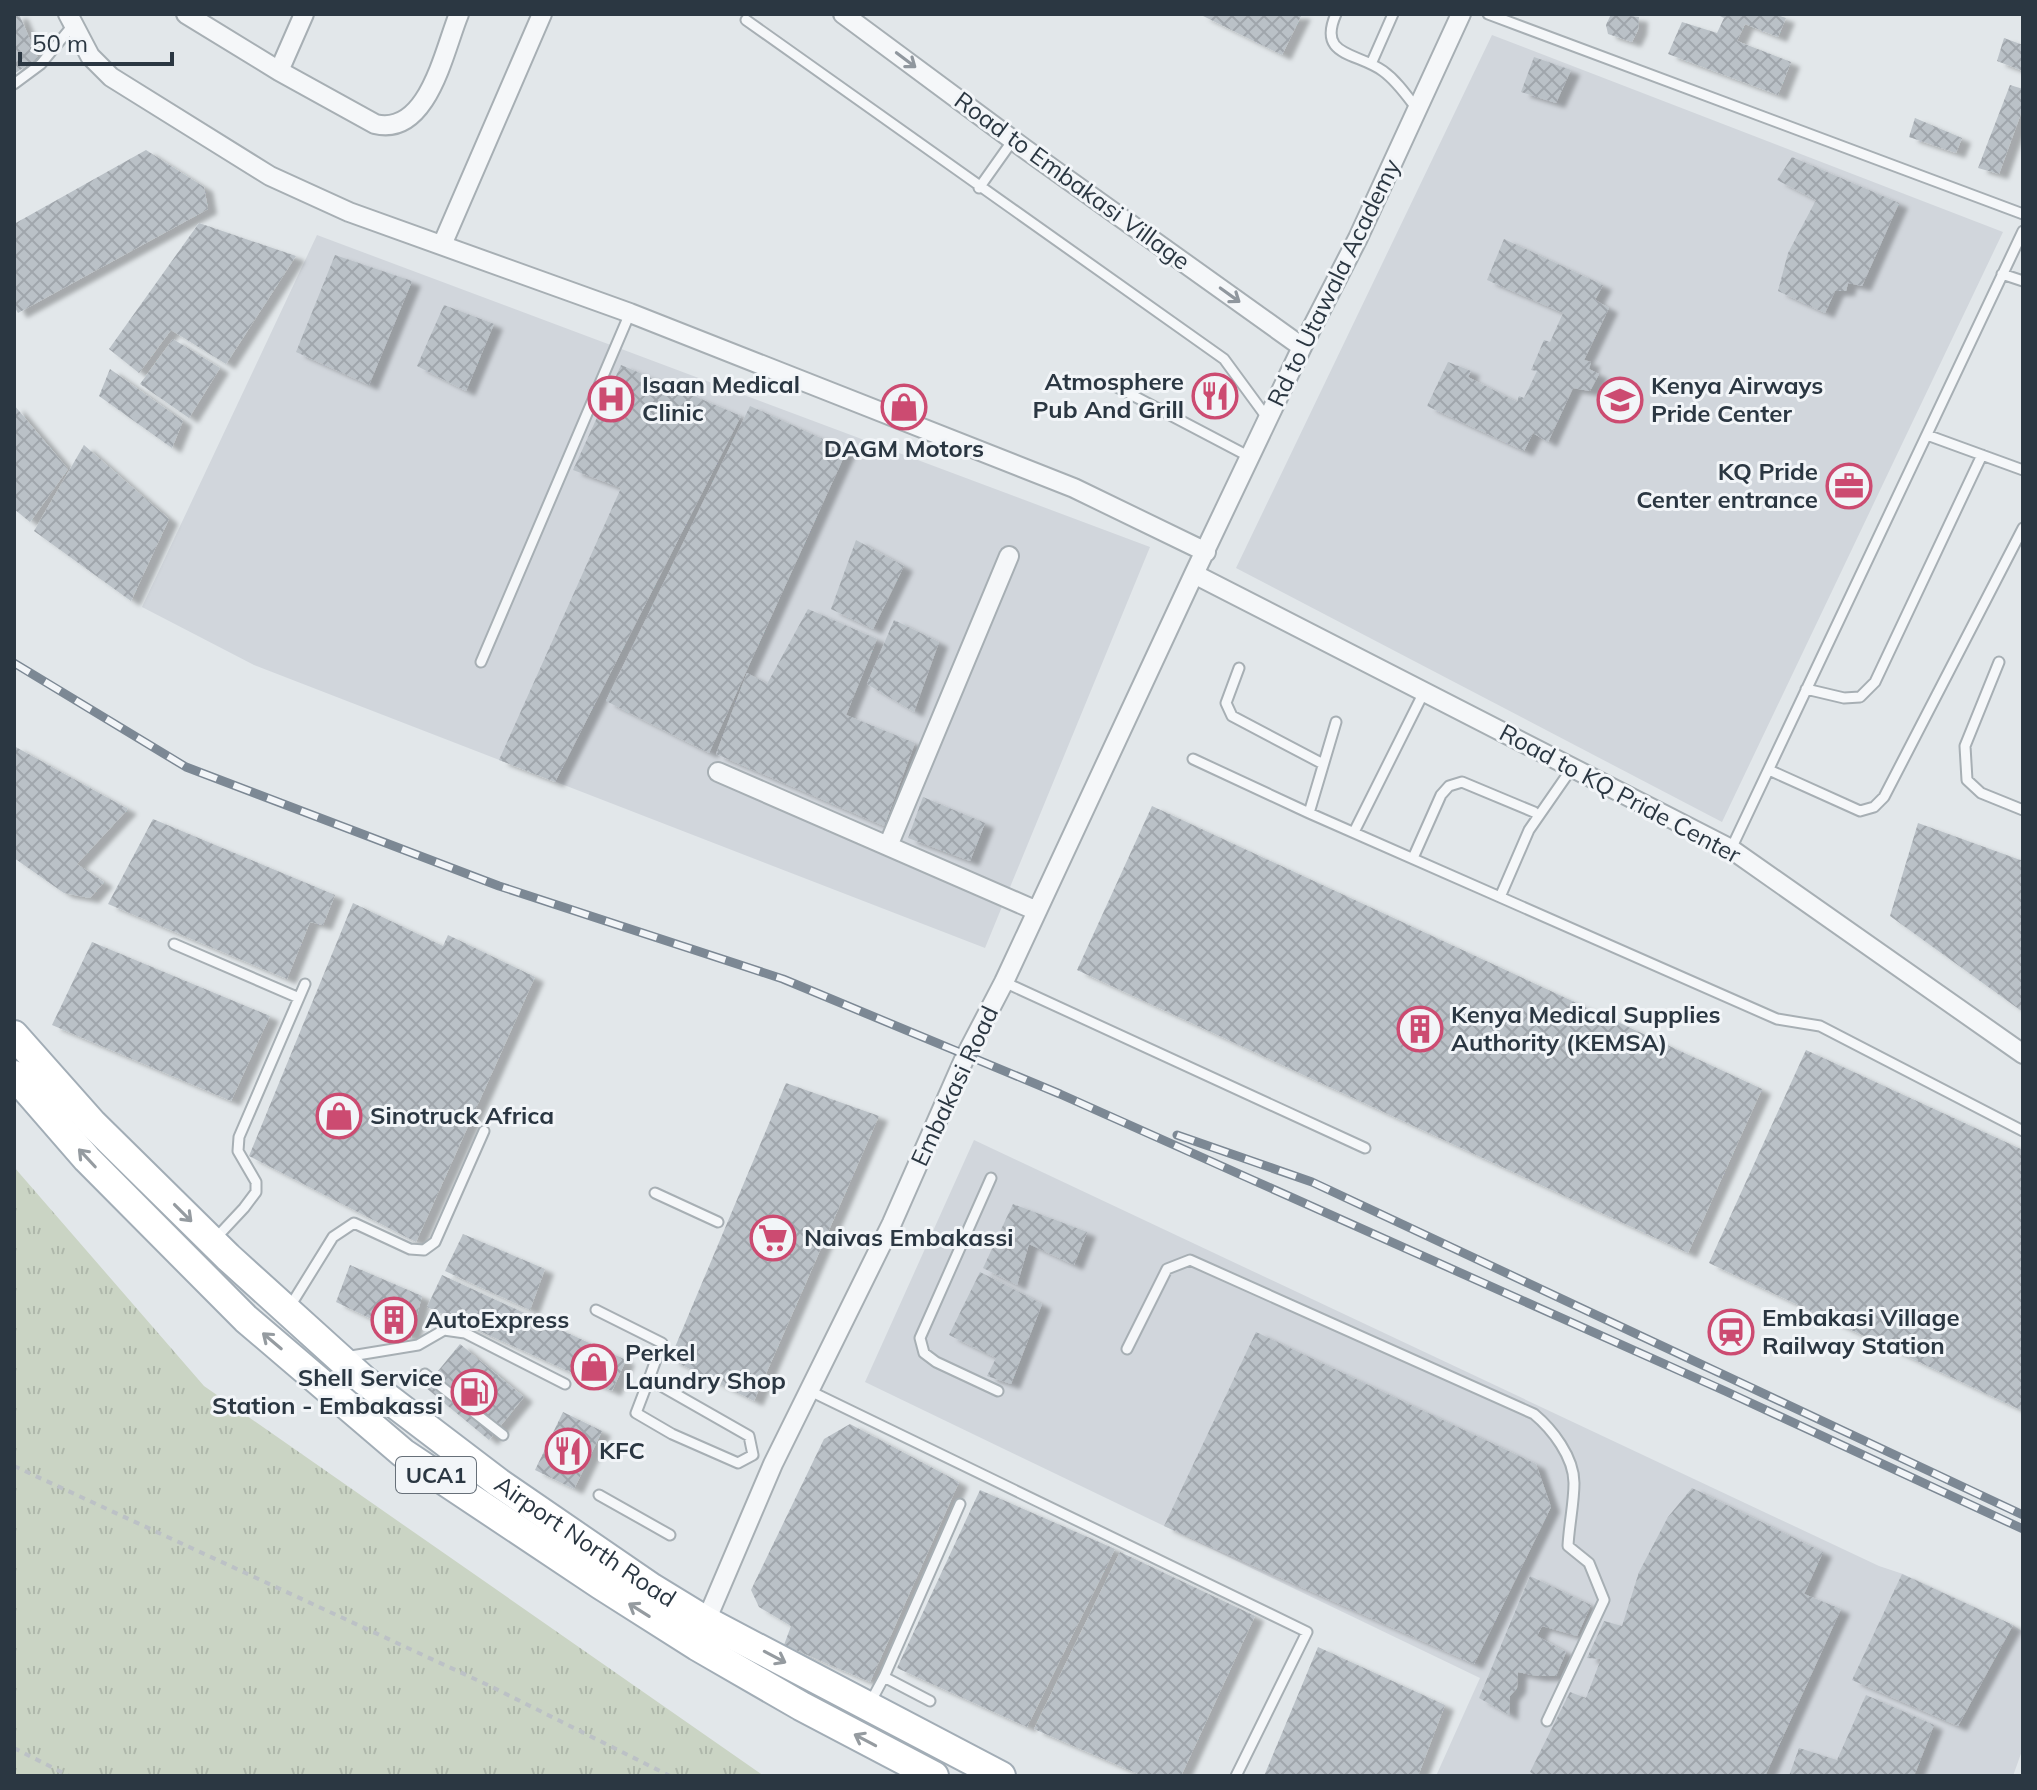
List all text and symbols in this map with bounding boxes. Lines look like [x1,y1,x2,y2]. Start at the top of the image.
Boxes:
scale bar [20,16,172,66]
text: 50 m [32,28,88,58]
one-way arrow [895,52,916,69]
street label: Road to Embakasi Village [949,85,1196,276]
street label: Rd to Utawala Academy [1260,154,1406,411]
one-way arrow [1219,286,1240,303]
place label: Atmosphere Pub And Grill [1033,366,1184,424]
place label: Isaan Medical Clinic [642,369,800,427]
place label: Kenya Airways Pride Center [1651,370,1823,428]
restaurant icon: Atmosphere Pub And Grill [1191,372,1239,420]
hospital icon: Isaan Medical Clinic [587,375,635,423]
school or university icon: Kenya Airways Pride Center [1596,376,1644,424]
shop icon: DAGM Motors [880,383,928,431]
place label: DAGM Motors [824,433,984,463]
place label: KQ Pride Center entrance [1636,456,1818,514]
office icon: KQ Pride Center entrance [1825,462,1873,510]
street label: Road to KQ Pride Center [1495,717,1746,870]
place label: Kenya Medical Supplies Authority (KEMSA) [1451,999,1721,1057]
street label: Embakasi Road [904,1001,1004,1170]
building icon: Kenya Medical Supplies Authority (KEMSA) [1396,1005,1444,1053]
shop icon: Sinotruck Africa [315,1092,363,1140]
place label: Sinotruck Africa [370,1100,554,1130]
one-way arrow [78,1149,97,1169]
one-way arrow [173,1203,192,1222]
supermarket icon: Naivas Embakassi [749,1214,797,1262]
place label: Naivas Embakassi [804,1222,1014,1252]
building icon: AutoExpress [370,1296,418,1344]
place label: Embakasi Village Railway Station [1762,1302,1960,1360]
place label: AutoExpress [425,1304,569,1334]
station icon: Embakasi Village Railway Station [1707,1308,1755,1356]
one-way arrow [262,1332,283,1350]
place label: Perkel Laundry Shop [625,1337,786,1395]
shop icon: Perkel Laundry Shop [570,1343,618,1391]
place label: Shell Service Station - Embakassi [212,1362,443,1420]
fuel station icon: Shell Service Station - Embakassi [450,1368,498,1416]
restaurant icon: KFC [544,1427,592,1475]
place label: KFC [599,1435,645,1465]
road number: UCA1 [396,1457,476,1493]
street label: Airport North Road [489,1469,682,1613]
one-way arrow [629,1601,651,1618]
one-way arrow [763,1650,787,1666]
one-way arrow [853,1731,877,1747]

